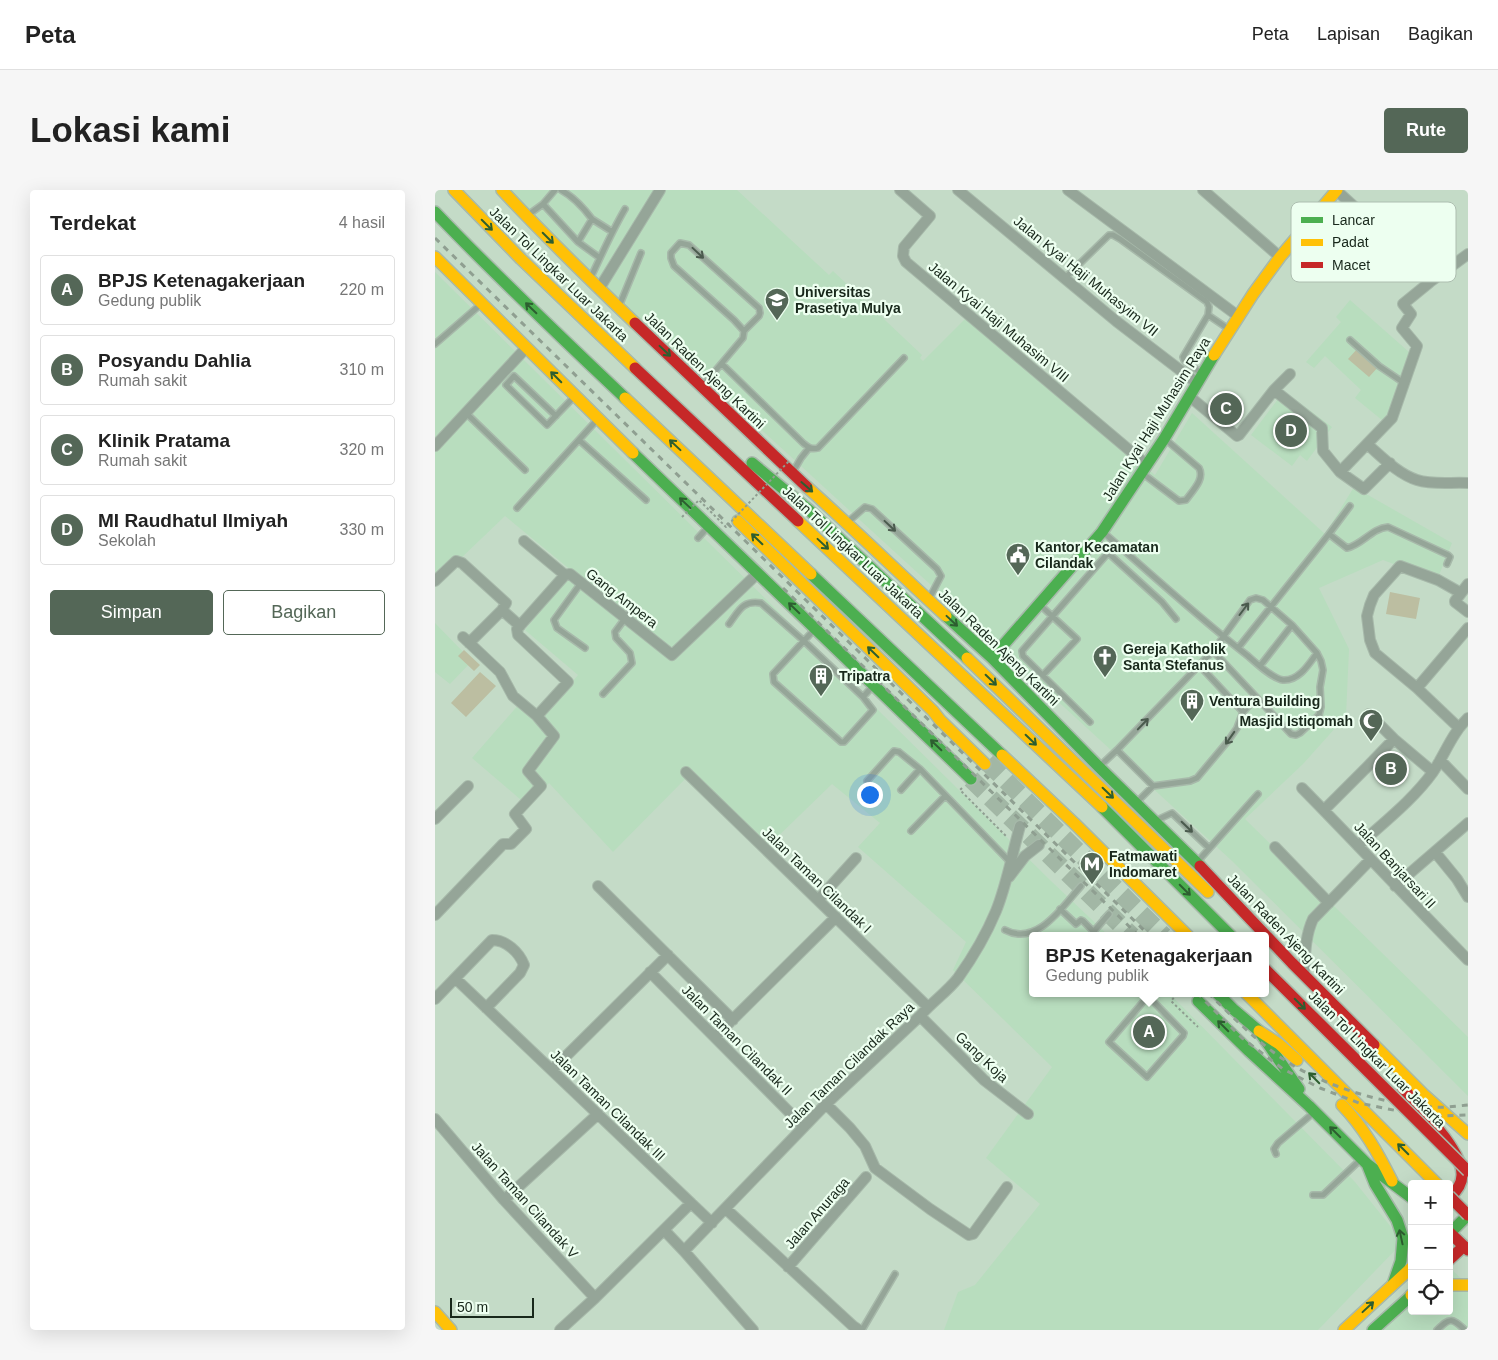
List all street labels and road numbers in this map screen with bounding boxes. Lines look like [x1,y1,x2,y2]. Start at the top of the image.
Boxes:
street label: Jalan Tol Lingkar Luar Jakarta [486,203,632,345]
street label: Jalan Kyai Haji Muhasyim VII [1011,213,1161,339]
street label: Jalan Kyai Haji Muhasim VIII [926,259,1072,385]
street label: Jalan Raden Ajeng Kartini [641,308,769,432]
street label: Jalan Kyai Haji Muhasim Raya [1099,334,1213,504]
street label: Jalan Tol Lingkar Luar Jakarta [779,483,927,622]
street label: Gang Ampera [583,565,661,631]
street label: Jalan Raden Ajeng Kartini [935,585,1063,709]
street label: Jalan Banjarsari II [1351,819,1439,911]
street label: Jalan Taman Cilandak I [759,824,875,936]
street label: Jalan Raden Ajeng Kartini [1224,870,1348,998]
street label: Jalan Taman Cilandak II [679,982,795,1098]
street label: Jalan Tol Lingkar Luar Jakarta [1305,987,1449,1131]
street label: Jalan Taman Cilandak Raya [781,999,917,1131]
street label: Gang Koja [952,1029,1012,1086]
street label: Jalan Taman Cilandak III [547,1046,669,1164]
street label: Jalan Taman Cilandak V [469,1139,582,1262]
street label: Jalan Anuraga [782,1174,853,1252]

